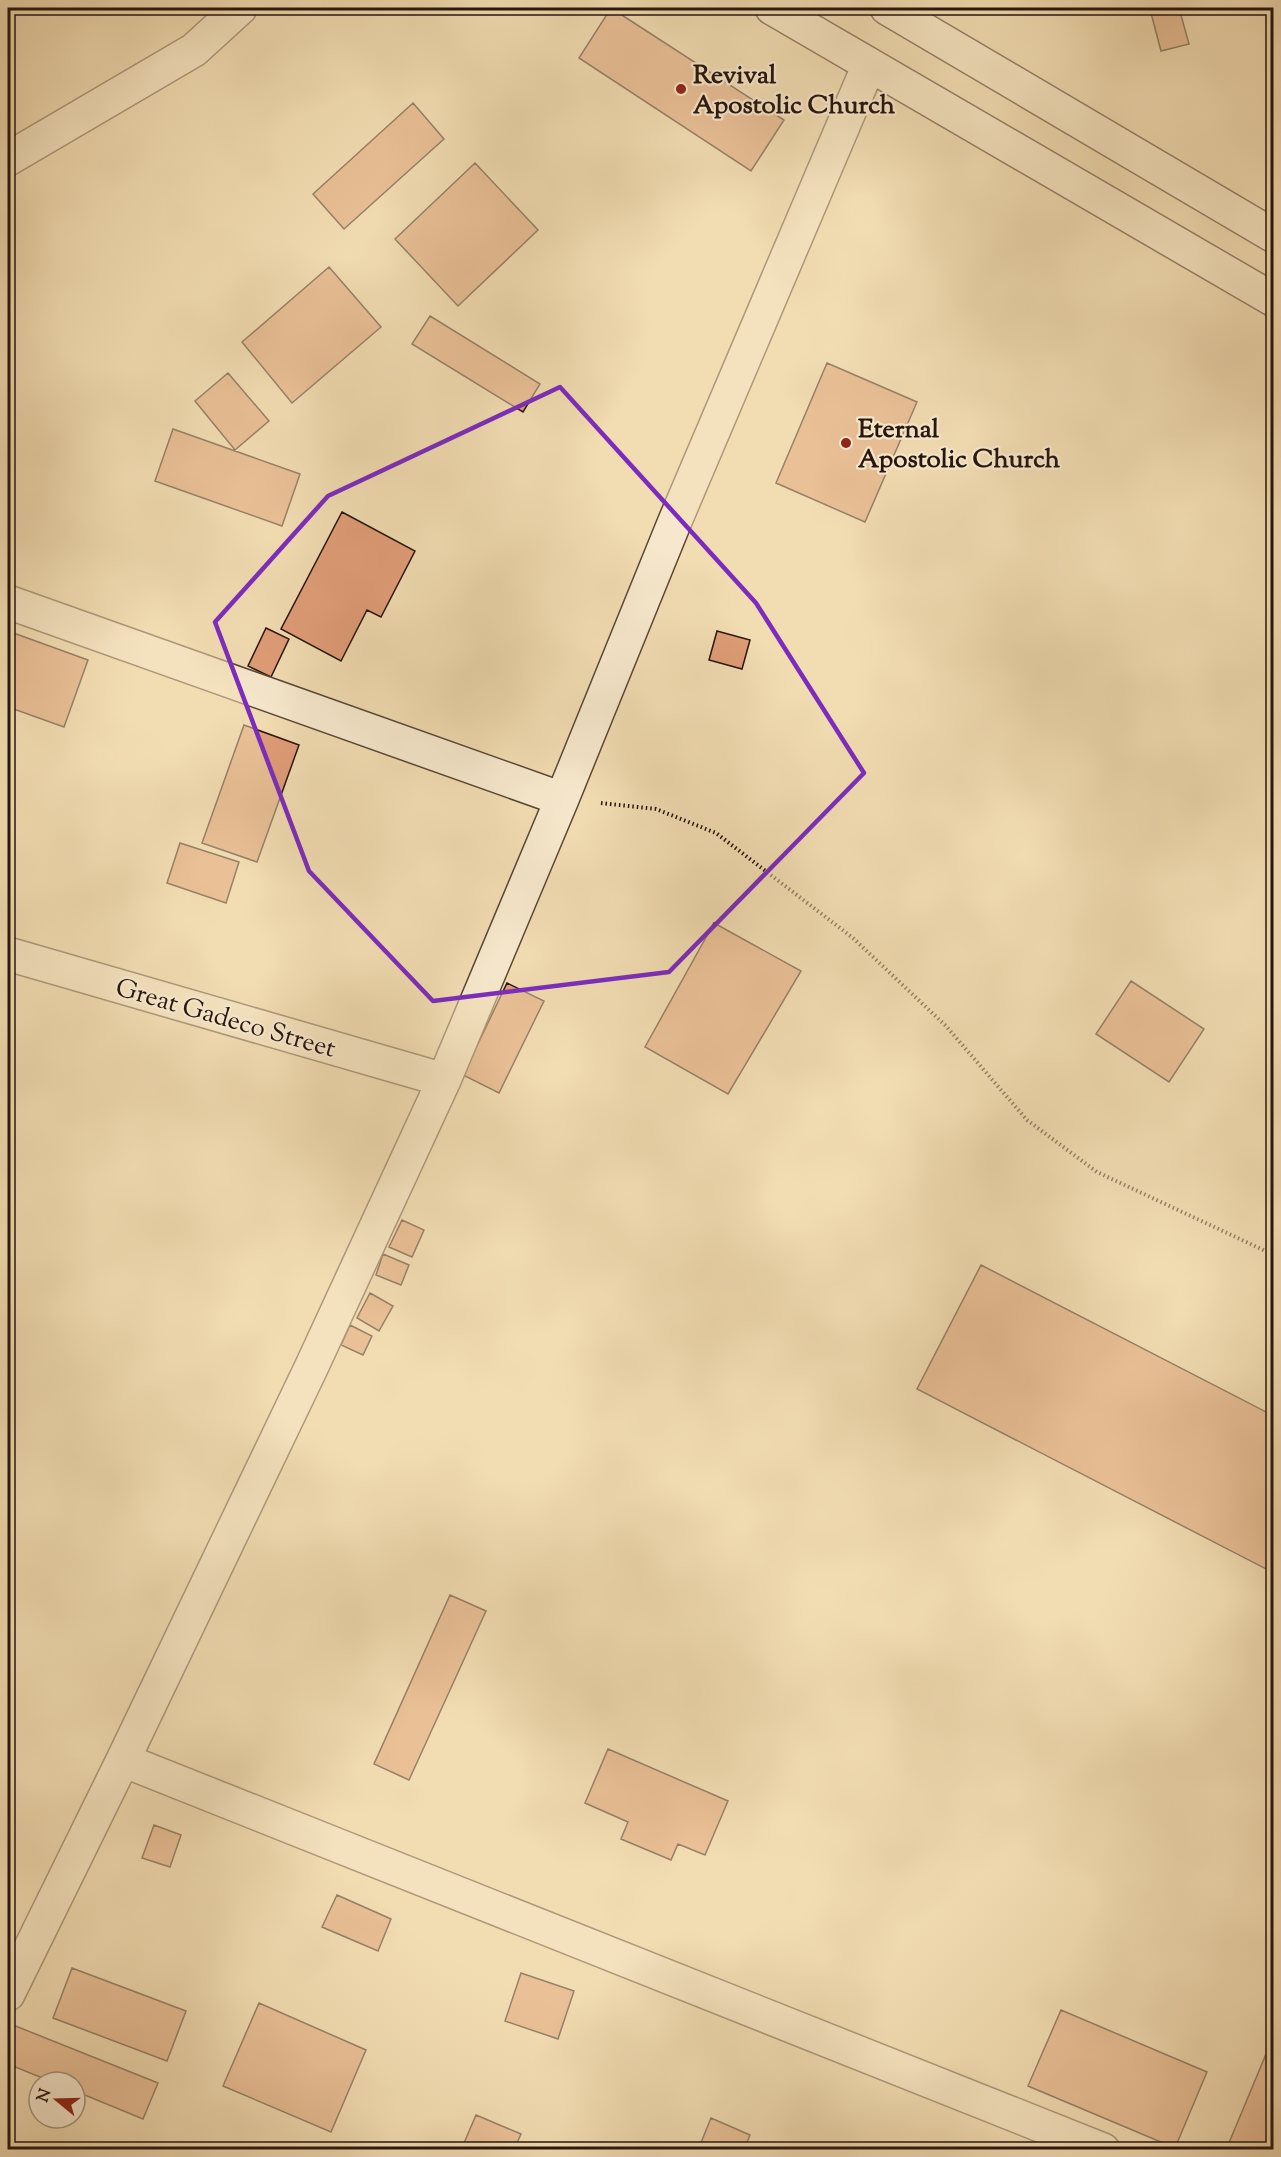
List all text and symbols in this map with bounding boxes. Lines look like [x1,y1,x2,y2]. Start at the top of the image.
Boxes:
place label: Revival Apostolic Church [693,58,896,125]
marker: Revival Apostolic Church [674,82,688,96]
place label: Eternal Apostolic Church [858,412,1061,479]
marker: Eternal Apostolic Church [839,436,853,450]
street label: Great Gadeco Street [111,970,340,1069]
north arrow [27,2070,87,2130]
text: N [32,2086,58,2106]

